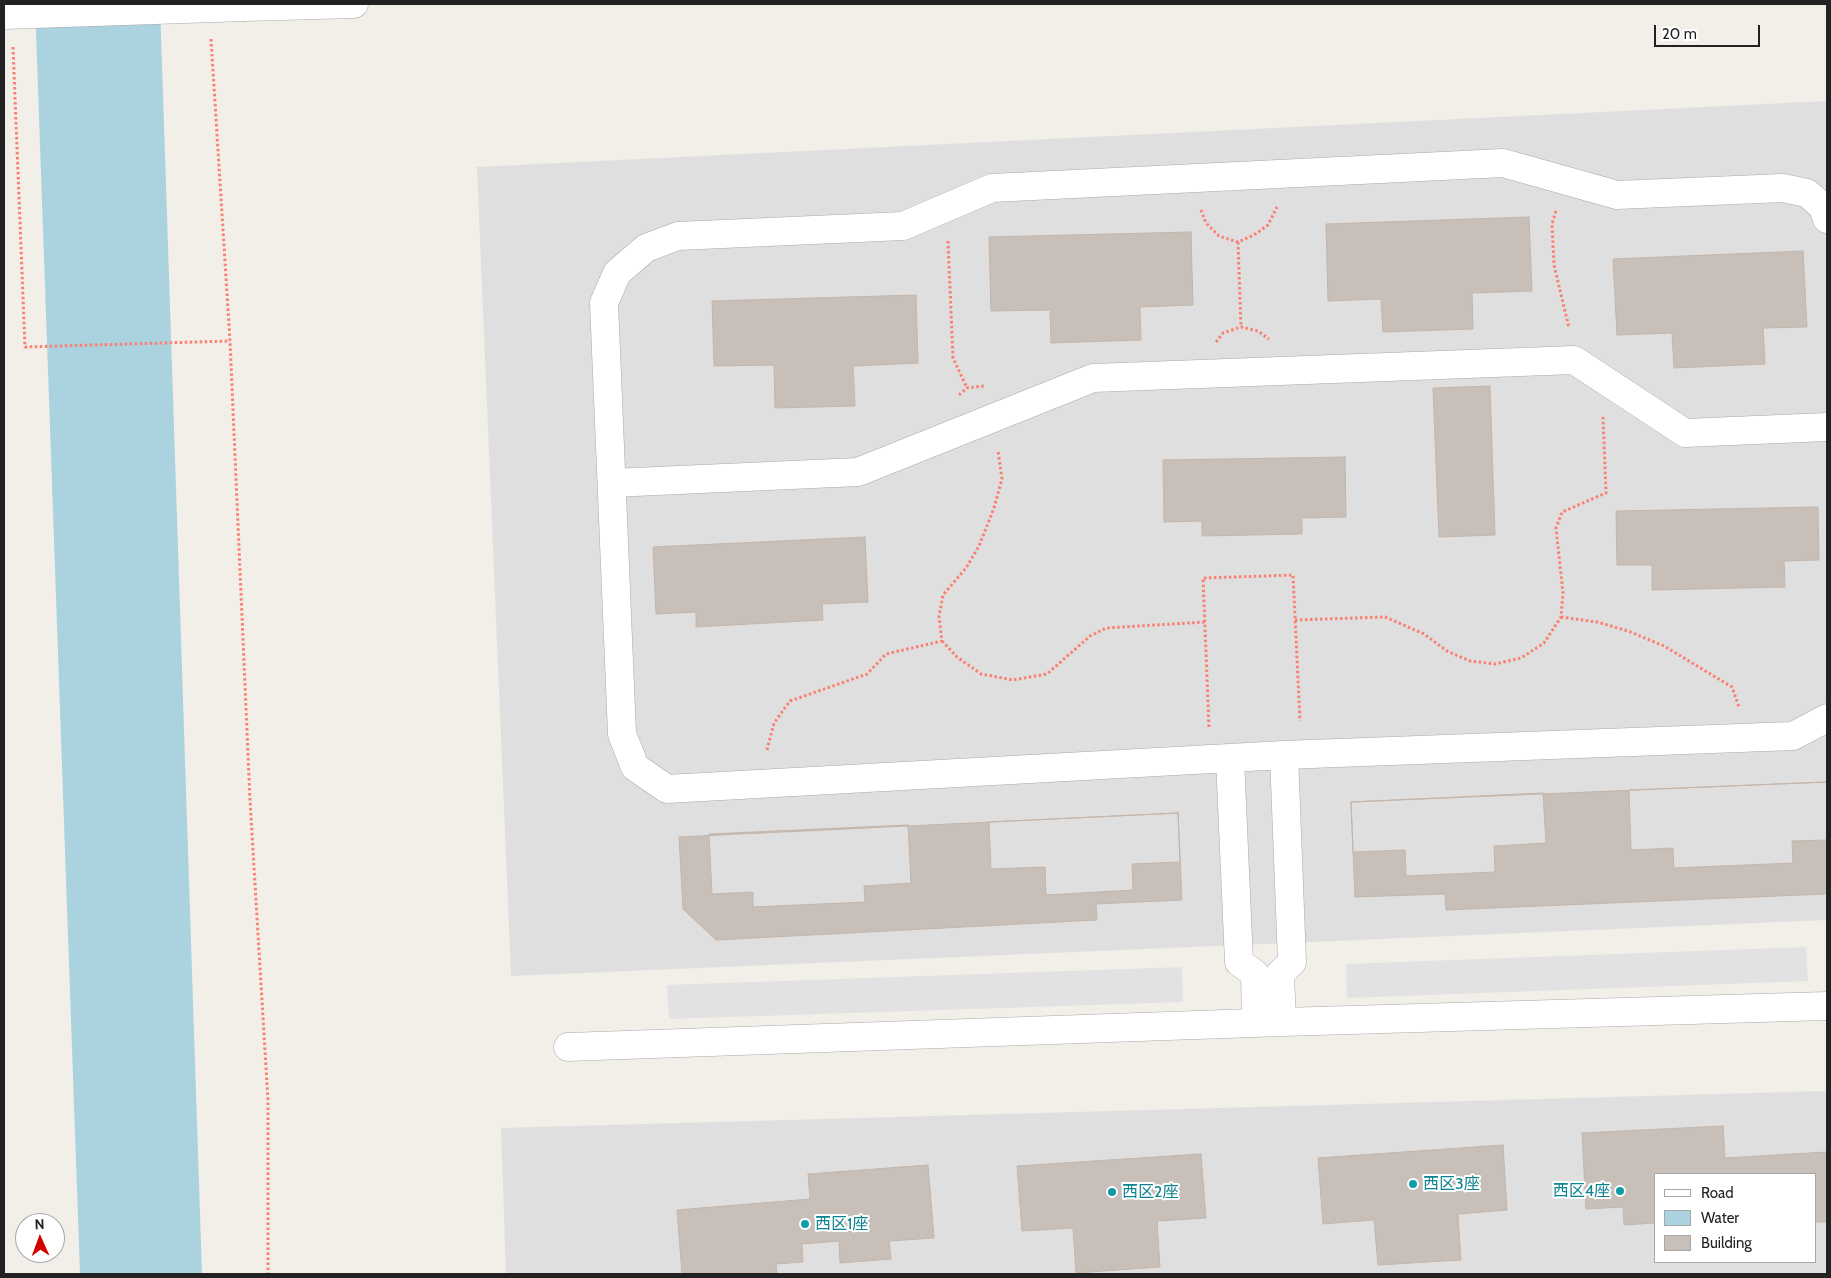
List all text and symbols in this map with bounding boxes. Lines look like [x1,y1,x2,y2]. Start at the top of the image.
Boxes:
scale bar [1656,15,1762,47]
text: 20 m [1662,25,1697,43]
legend [1654,1173,1816,1263]
place label: 西区3座 [1423,1174,1480,1194]
marker: 西区3座 [1407,1178,1419,1190]
place label: 西区4座 [1553,1181,1610,1201]
place label: 西区2座 [1122,1182,1178,1202]
text: Road [1701,1184,1734,1202]
marker: 西区4座 [1614,1185,1626,1197]
marker: 西区2座 [1106,1186,1118,1198]
text: Water [1701,1209,1739,1227]
north arrow [15,1213,65,1263]
place label: 西区1座 [815,1214,868,1234]
text: N [34,1215,45,1233]
marker: 西区1座 [799,1218,811,1230]
text: Building [1701,1234,1752,1252]

